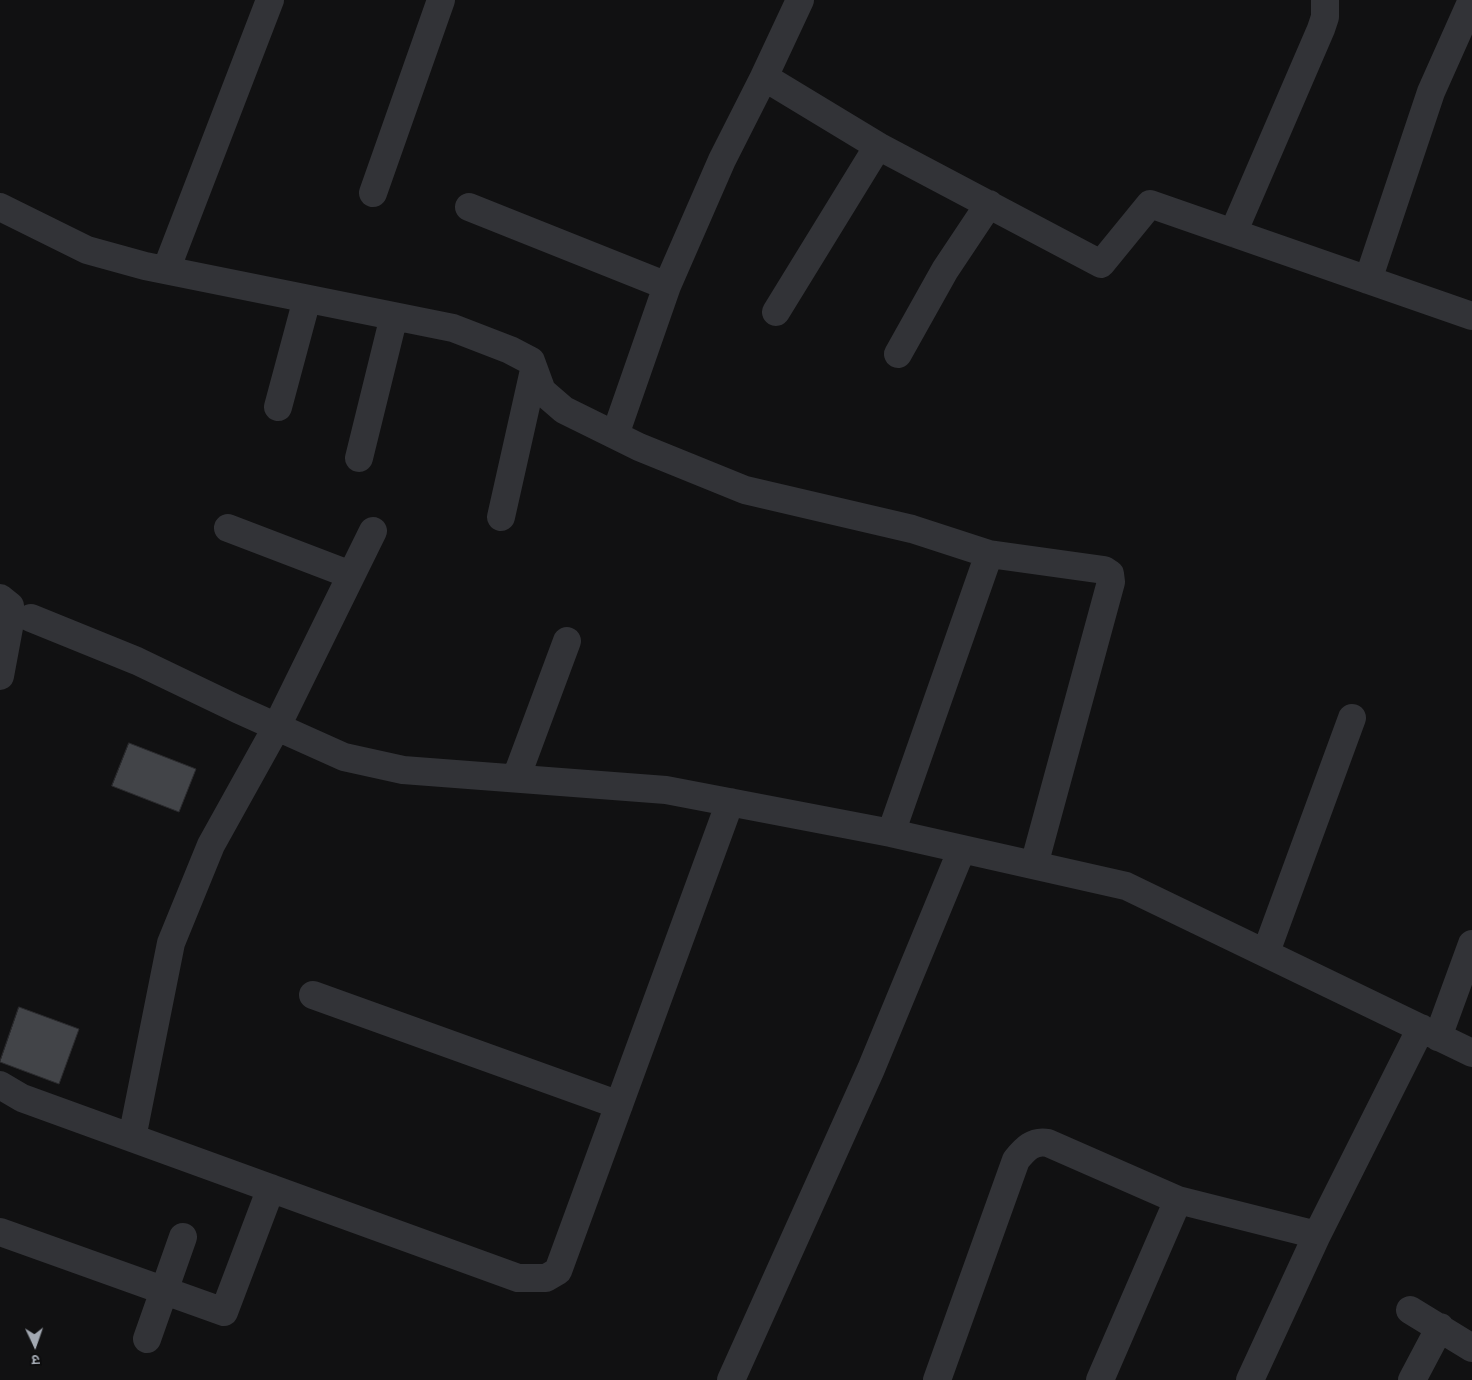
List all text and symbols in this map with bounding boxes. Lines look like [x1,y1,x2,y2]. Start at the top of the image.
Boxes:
north arrow [10,1320,60,1370]
text: उ [31,1352,40,1368]

